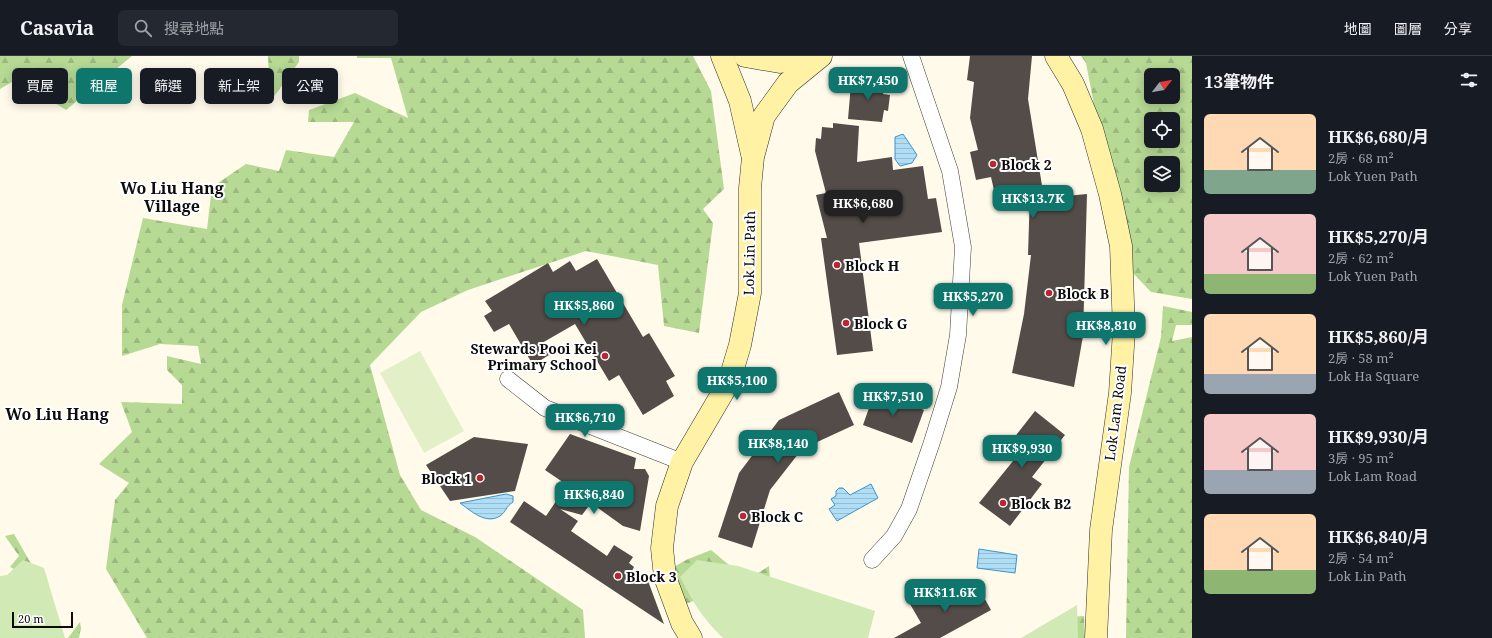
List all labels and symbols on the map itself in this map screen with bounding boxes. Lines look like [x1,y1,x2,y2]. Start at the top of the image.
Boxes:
pin: HK$7,450 [827,67,909,101]
north arrow [1144,68,1180,104]
place label: Block 2 [1001,155,1052,174]
marker: Block 2 [988,159,998,169]
district label: Wo Liu Hang Village [120,177,224,217]
pin: HK$13.7K [992,185,1074,219]
pin: HK$6,680 [822,190,904,224]
street label: Lok Lin Path [739,210,759,295]
place label: Block H [845,256,900,275]
marker: Block H [832,260,842,270]
pin: HK$5,270 [932,283,1014,317]
place label: Block B [1057,284,1109,303]
marker: Block B [1044,288,1054,298]
pin: HK$5,860 [543,292,625,326]
pin: HK$8,810 [1065,312,1147,346]
place label: Block G [854,314,908,333]
marker: Block G [841,318,851,328]
place label: Stewards Pooi Kei Primary School [470,339,597,374]
marker: Stewards Pooi Kei Primary School [600,351,610,361]
street label: Lok Lam Road [1100,364,1130,462]
pin: HK$5,100 [696,367,778,401]
pin: HK$7,510 [852,383,934,417]
district label: Wo Liu Hang [5,403,109,425]
pin: HK$6,710 [544,404,626,438]
pin: HK$8,140 [737,430,819,464]
pin: HK$9,930 [981,435,1063,469]
place label: Block 1 [421,469,472,488]
marker: Block 1 [475,473,485,483]
pin: HK$6,840 [553,481,635,515]
place label: Block B2 [1011,494,1071,513]
marker: Block B2 [998,498,1008,508]
place label: Block C [751,507,803,526]
marker: Block C [738,511,748,521]
place label: Block 3 [626,567,677,586]
marker: Block 3 [613,571,623,581]
pin: HK$11.6K [904,579,986,613]
scale bar [12,610,73,629]

